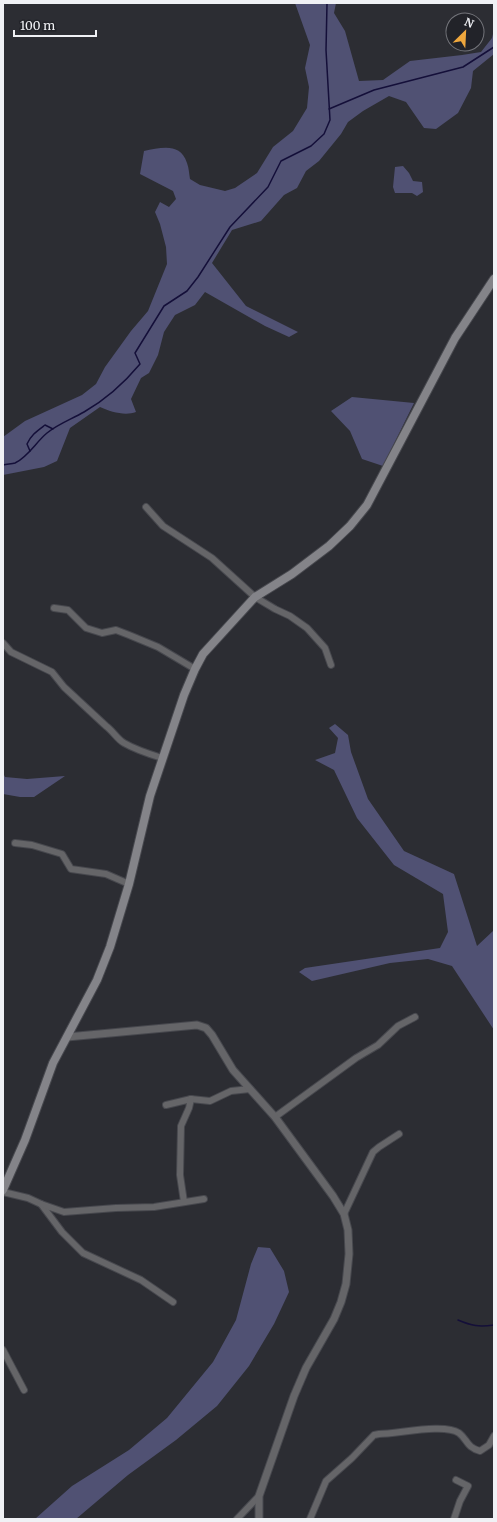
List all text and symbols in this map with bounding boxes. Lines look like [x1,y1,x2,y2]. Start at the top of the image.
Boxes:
scale bar [14,12,96,38]
north arrow [445,12,485,52]
text: N [462,15,476,31]
text: 100 m [20,18,55,33]

